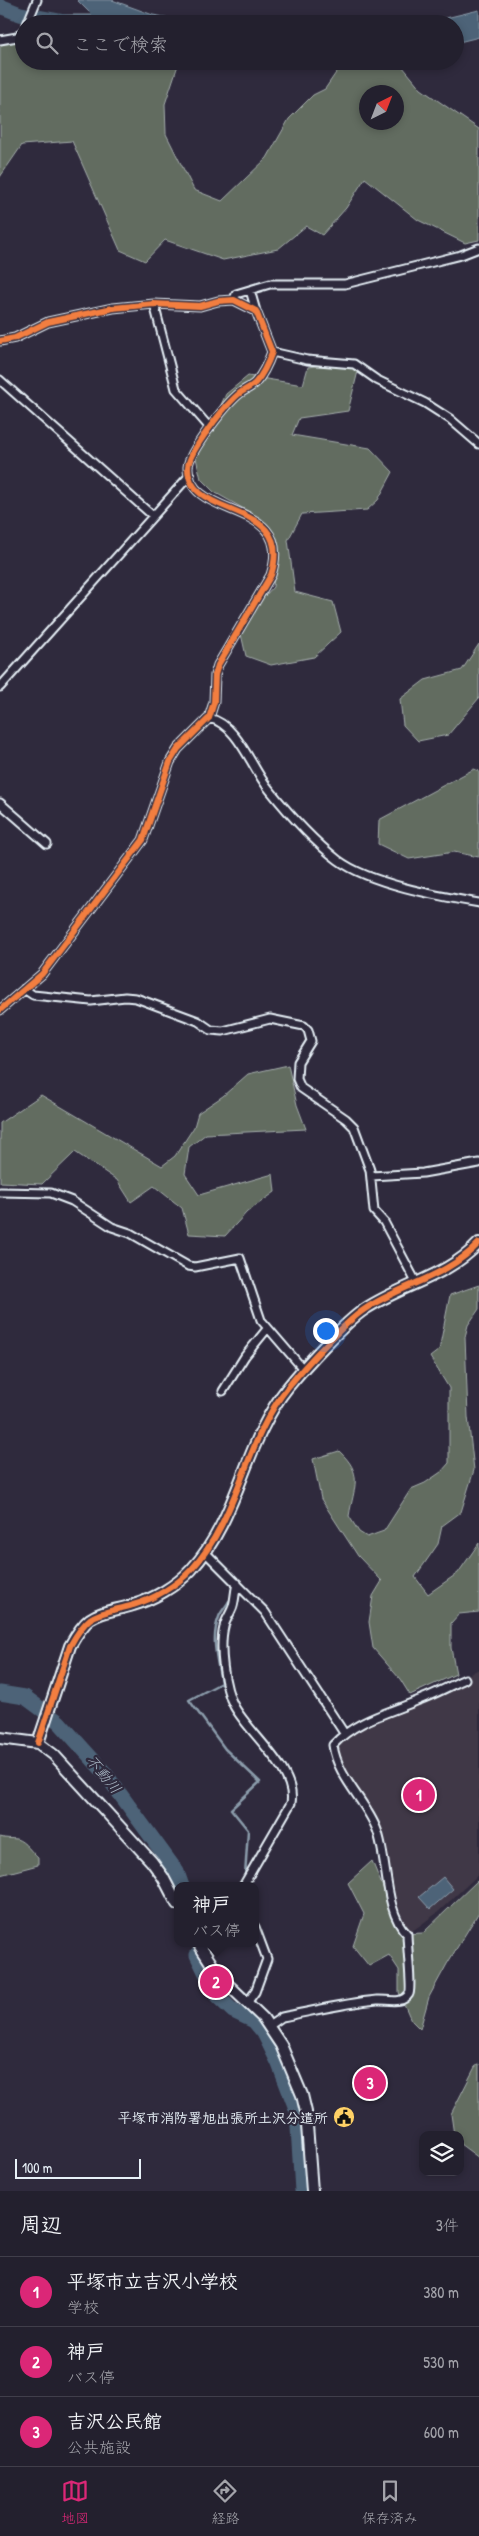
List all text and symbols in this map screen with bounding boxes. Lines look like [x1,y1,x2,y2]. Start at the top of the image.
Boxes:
search box [15,15,464,70]
icon: search [33,29,61,57]
text: ここで検索 [73,31,168,57]
north arrow [359,85,404,130]
your location [313,1318,339,1344]
water label: 不動川 [82,1750,126,1798]
pin: 1 [403,1776,435,1814]
popup [174,1882,259,1947]
text: 神戸 [192,1891,231,1917]
text: バス停 [192,1919,241,1941]
pin: 2 [200,1963,232,2001]
pin: 3 [354,2064,386,2102]
public building icon: 平塚市消防署旭出張所土沢分遣所 [332,2105,356,2129]
place label: 平塚市消防署旭出張所土沢分遣所 [118,2108,328,2127]
map controls [419,2131,464,2176]
button: layers [419,2131,464,2176]
scale bar [15,2156,141,2179]
text: 100 m [22,2158,52,2177]
text: 周辺 [20,2210,62,2239]
text: 3件 [436,2214,459,2236]
text: 平塚市立吉沢小学校 [67,2268,238,2294]
text: 1 [33,2281,39,2303]
text: 380 m [423,2281,459,2303]
text: 学校 [67,2296,99,2318]
text: 神戸 [67,2338,105,2364]
text: 2 [32,2351,40,2373]
text: 530 m [423,2351,459,2373]
text: バス停 [67,2366,115,2388]
text: 吉沢公民館 [67,2408,162,2434]
text: 3 [32,2421,40,2443]
text: 600 m [424,2421,459,2443]
text: 公共施設 [67,2436,131,2458]
tab: 地図 [61,2477,89,2527]
tab: 経路 [211,2477,239,2527]
tab: 保存済み [362,2477,418,2527]

